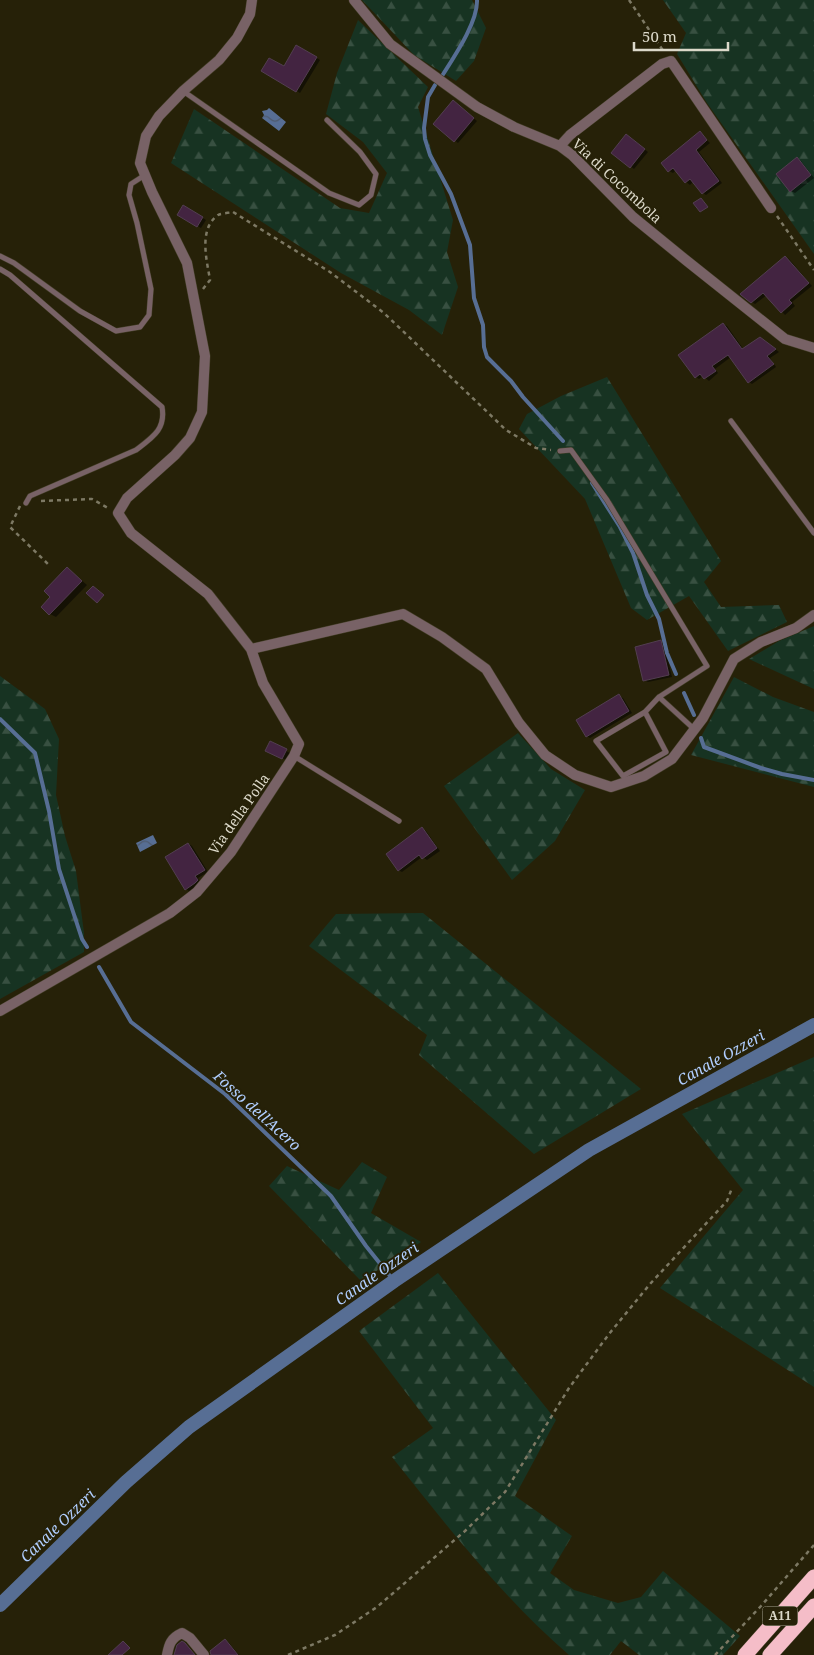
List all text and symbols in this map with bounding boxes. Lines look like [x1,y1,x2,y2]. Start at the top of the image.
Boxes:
scale bar [634,20,728,52]
text: 50 m [642,26,677,46]
street label: Via di Cocombola [568,134,666,227]
street label: Via della Polla [204,769,274,858]
water label: Canale Ozzeri [673,1025,768,1089]
water label: Fosso dell'Acero [209,1065,306,1155]
water label: Canale Ozzeri [331,1237,422,1309]
water label: Canale Ozzeri [15,1484,99,1566]
road number: A11 [762,1606,798,1625]

